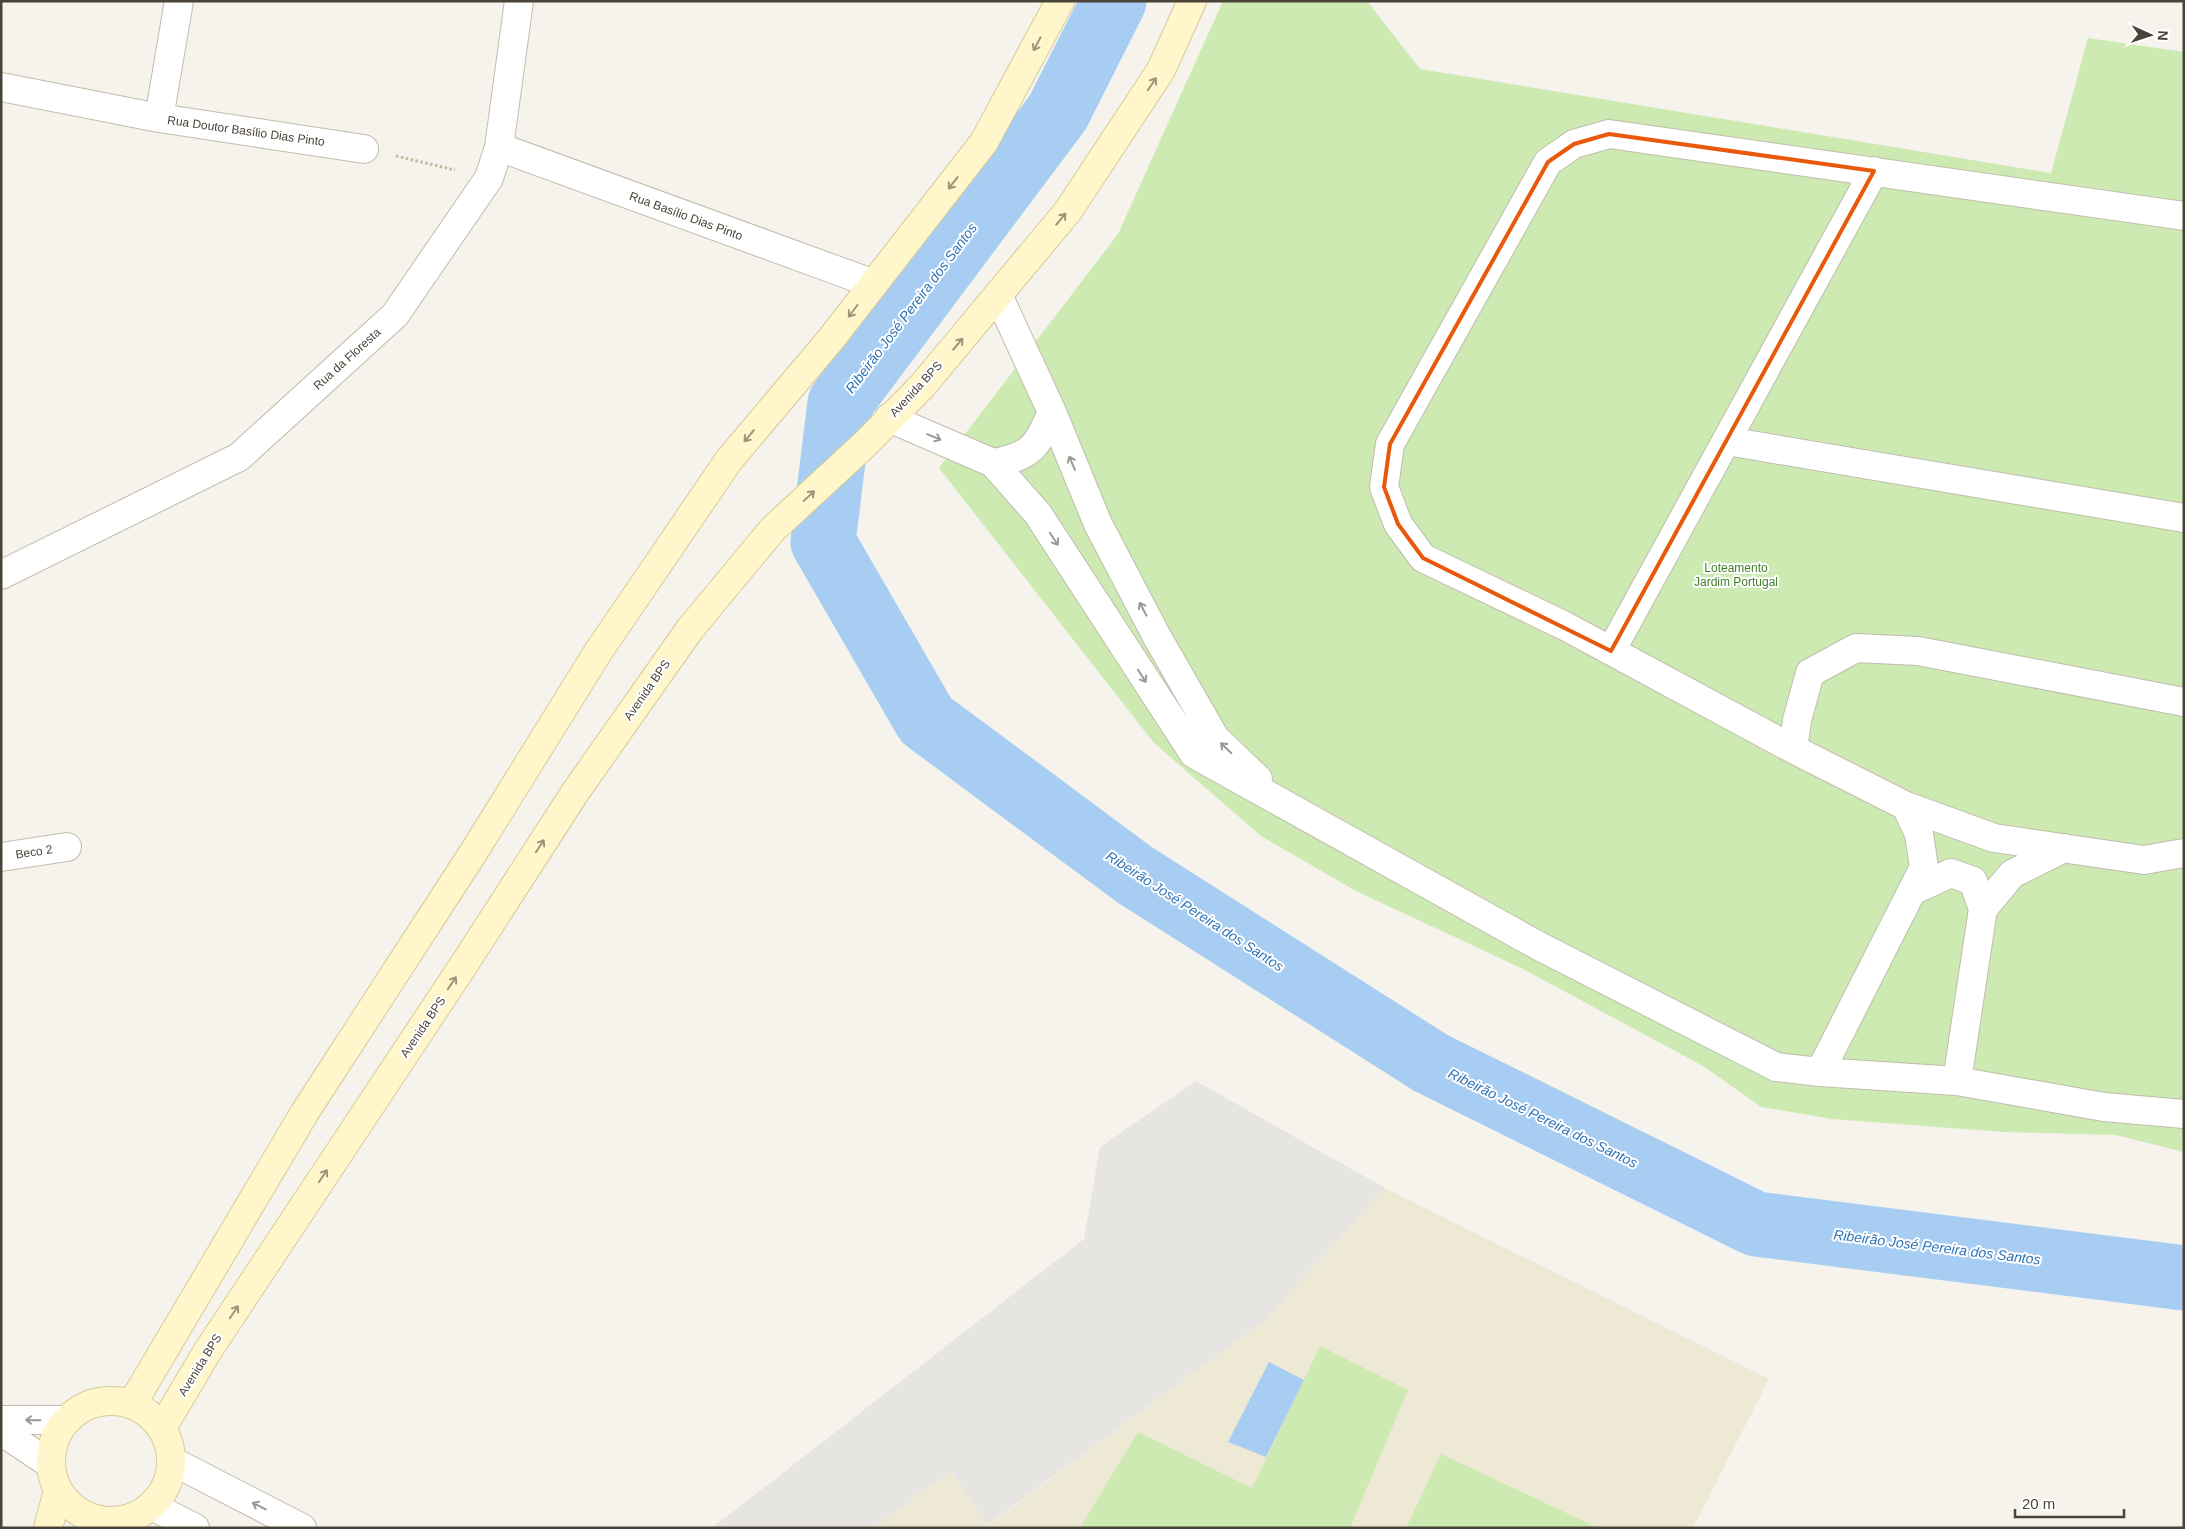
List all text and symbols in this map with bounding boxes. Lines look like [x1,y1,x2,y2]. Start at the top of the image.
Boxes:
north arrow [2125,10,2175,60]
text: N [2155,30,2171,41]
one-way arrow [1032,37,1042,52]
one-way arrow [1147,77,1157,91]
street label: Rua Doutor Basílio Dias Pinto [166,113,326,149]
one-way arrow [947,176,958,189]
street label: Rua Basílio Dias Pinto [628,189,745,243]
one-way arrow [1056,212,1067,225]
water label: Ribeirão José Pereira dos Santos [842,220,980,396]
one-way arrow [848,304,858,318]
street label: Rua da Floresta [311,325,384,393]
one-way arrow [952,337,963,350]
street label: Avenida BPS [887,358,945,420]
one-way arrow [744,430,755,443]
one-way arrow [926,433,941,443]
one-way arrow [1066,456,1076,471]
one-way arrow [802,490,815,502]
one-way arrow [1049,532,1059,546]
park label: Loteamento Jardim Portugal [1694,561,1778,589]
one-way arrow [1137,602,1147,617]
street label: Avenida BPS [621,657,673,723]
one-way arrow [1138,668,1148,682]
one-way arrow [1219,742,1232,754]
one-way arrow [536,840,546,854]
street label: Beco 2 [14,842,54,862]
water label: Ribeirão José Pereira dos Santos [1103,847,1287,975]
one-way arrow [447,976,457,990]
street label: Avenida BPS [397,994,449,1060]
water label: Ribeirão José Pereira dos Santos [1446,1065,1640,1171]
one-way arrow [319,1170,329,1184]
water label: Ribeirão José Pereira dos Santos [1833,1226,2041,1268]
one-way arrow [229,1305,239,1319]
street label: Avenida BPS [175,1331,225,1399]
one-way arrow [26,1415,42,1425]
scale bar [2015,1486,2124,1518]
text: 20 m [2022,1495,2055,1512]
one-way arrow [252,1501,267,1510]

